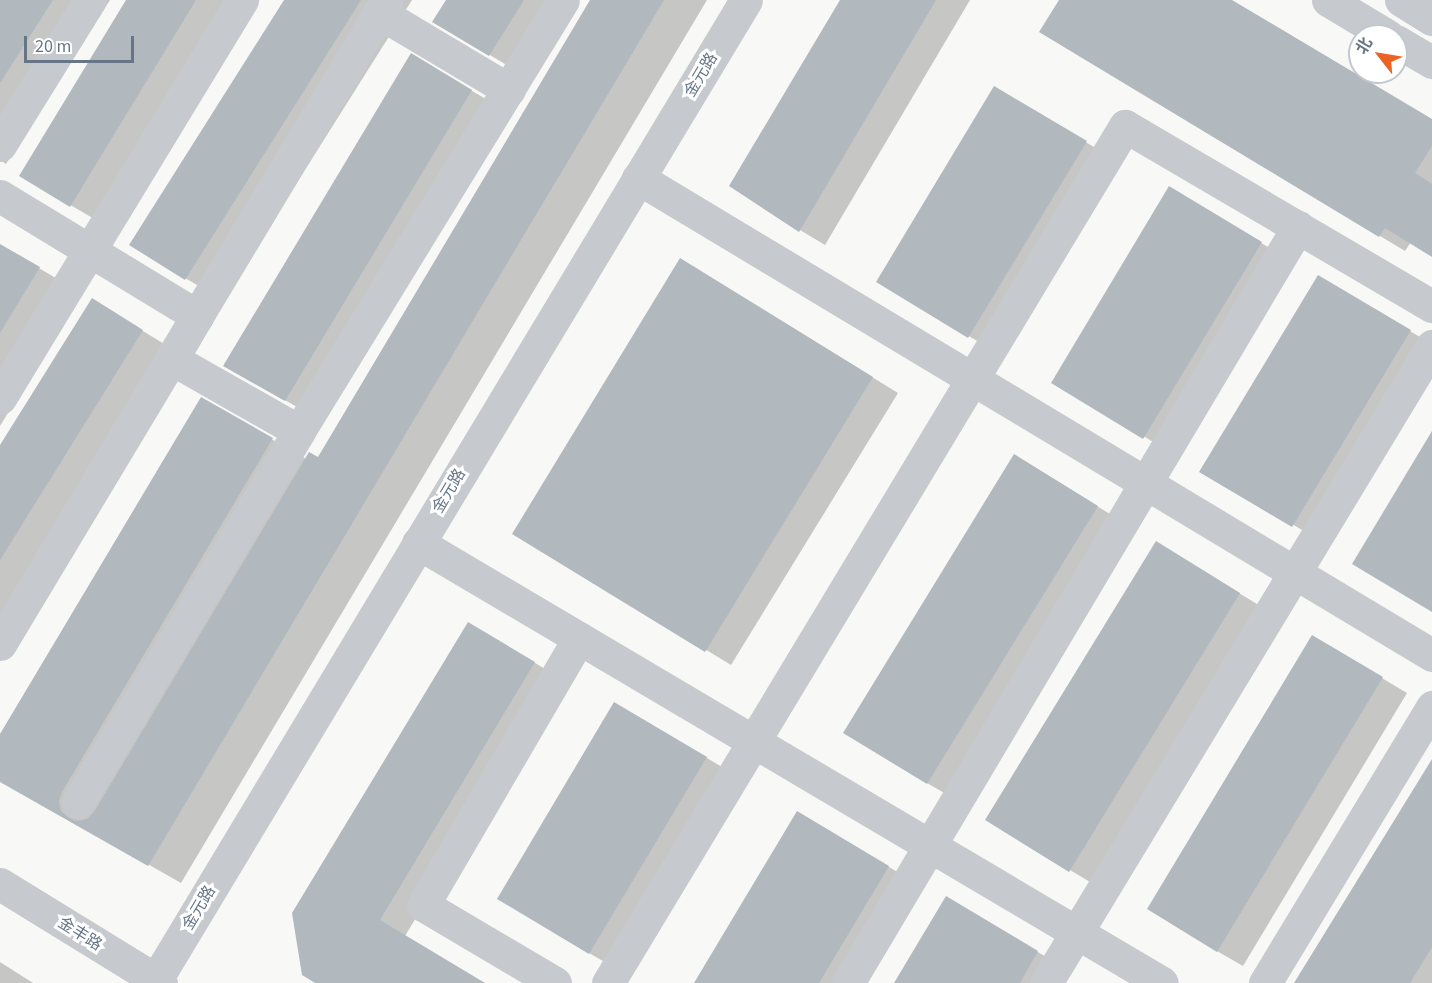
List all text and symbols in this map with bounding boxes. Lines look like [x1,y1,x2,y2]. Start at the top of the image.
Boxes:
scale bar [27,24,136,62]
north arrow [1348,24,1408,84]
text: 北 [1351,33,1378,58]
text: 20 m [35,34,71,59]
street label: 金元路 [680,49,722,101]
street label: 金元路 [428,465,470,517]
street label: 金元路 [178,882,220,934]
street label: 金丰路 [55,913,105,955]

